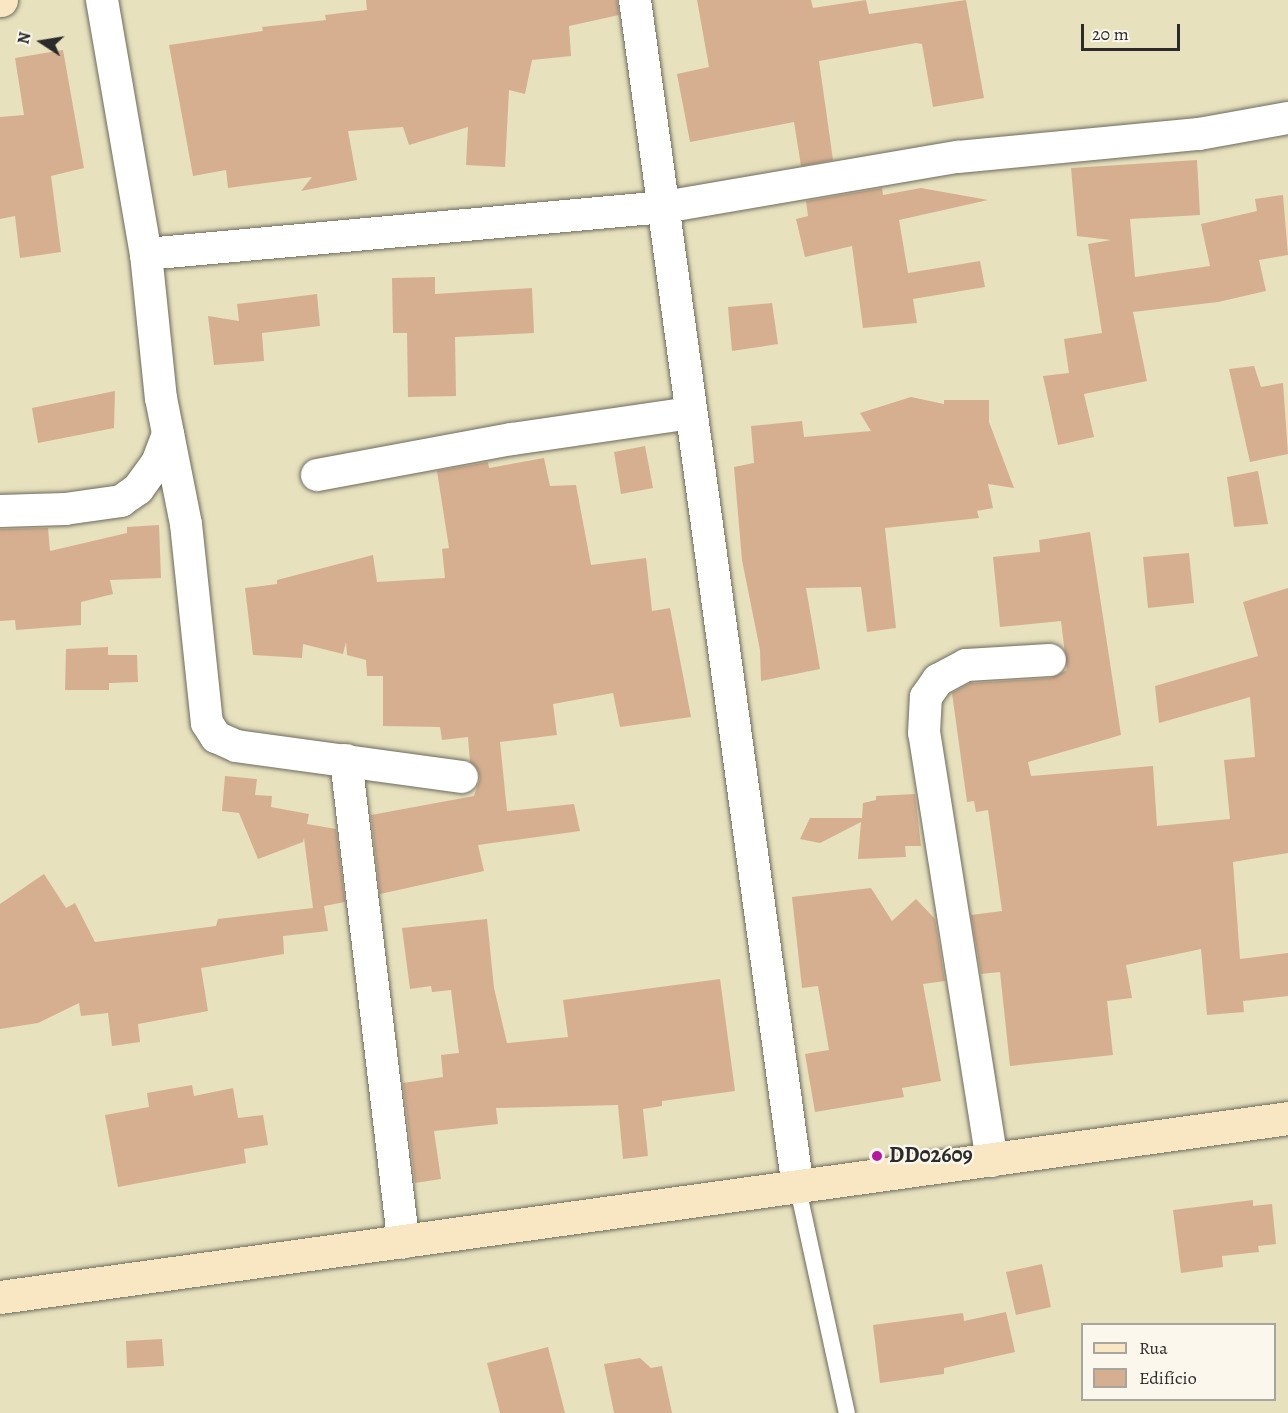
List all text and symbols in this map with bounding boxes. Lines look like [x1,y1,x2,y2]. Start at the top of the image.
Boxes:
north arrow [12,12,72,72]
scale bar [1084,12,1183,50]
text: 20 m [1092,22,1129,46]
text: N [12,30,36,46]
place label: DD02609 [889,1143,973,1169]
marker: DD02609 [870,1149,884,1163]
legend [1081,1323,1276,1401]
text: Rua [1139,1336,1168,1360]
text: Edifício [1139,1366,1197,1390]

